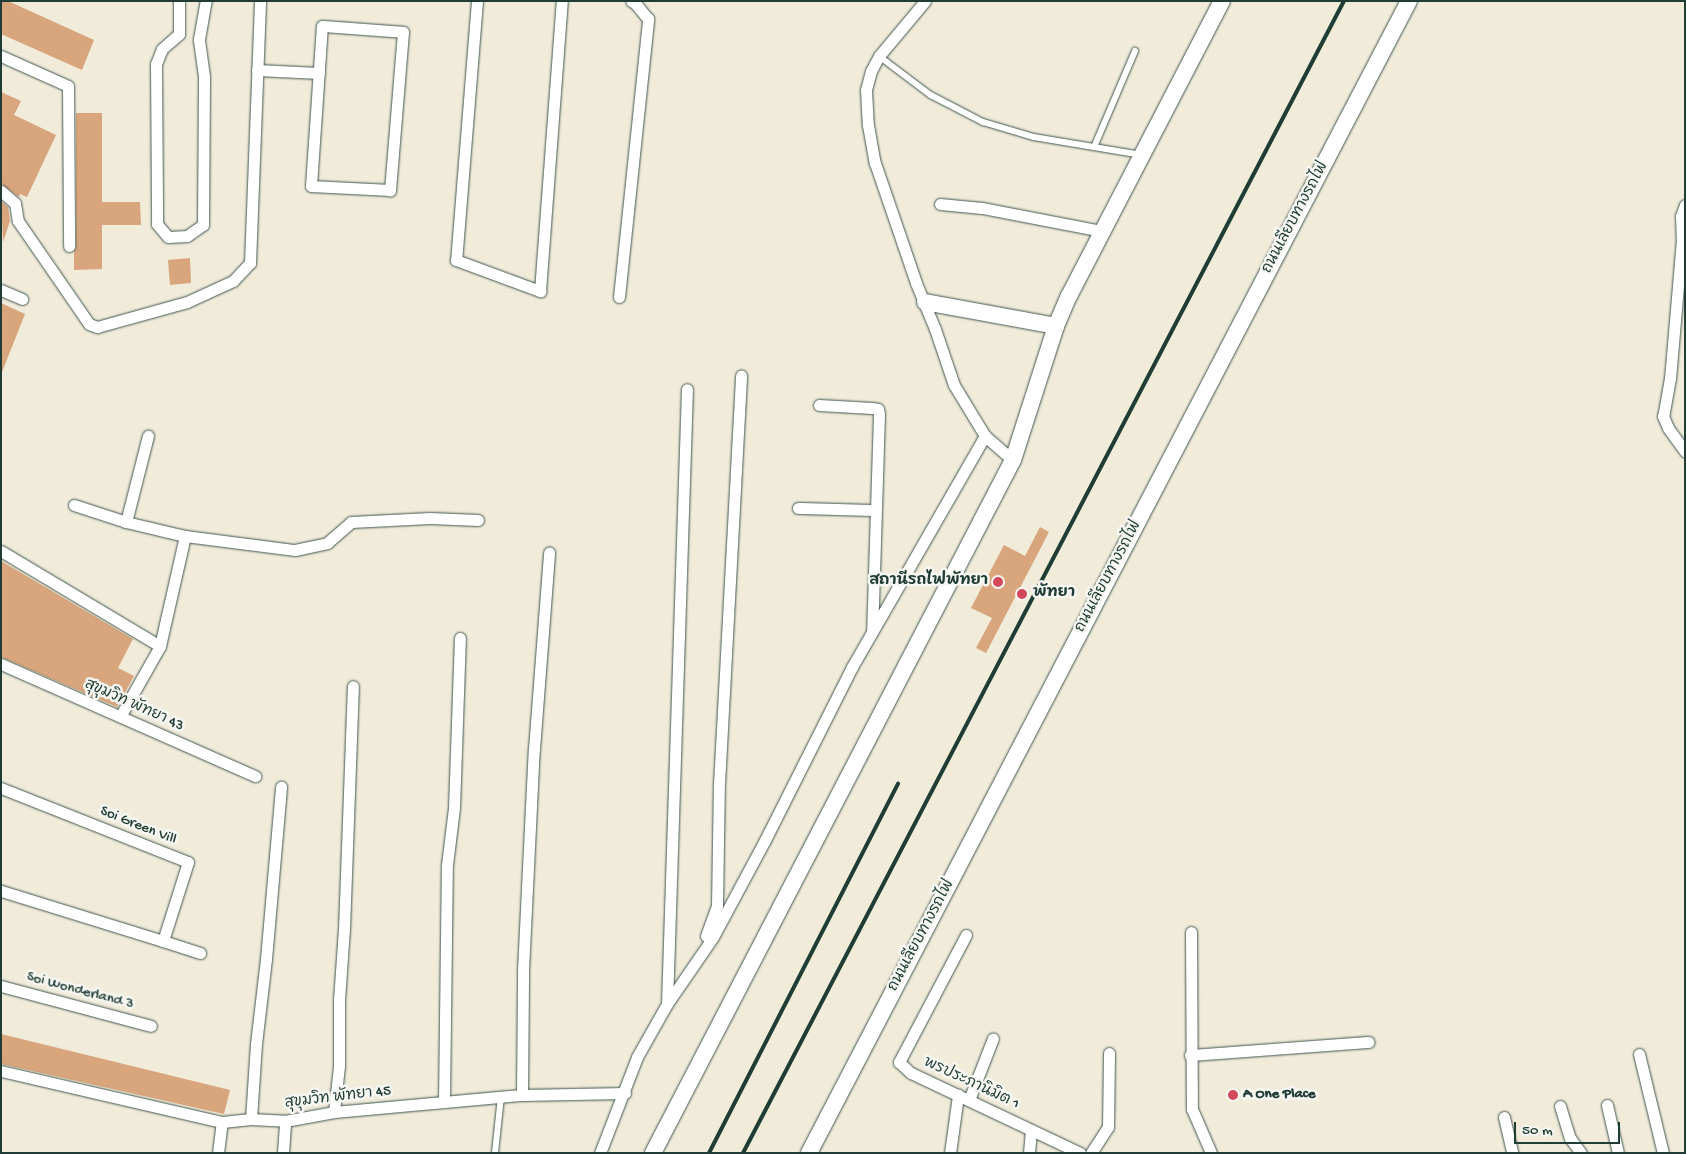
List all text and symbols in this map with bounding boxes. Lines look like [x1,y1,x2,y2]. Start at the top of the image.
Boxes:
street label: ถนนเลียบทางรถไฟ [1259,159,1333,277]
street label: ถนนเลียบทางรถไฟ [1072,518,1146,636]
place label: สถานีรถไฟพัทยา [870,573,988,591]
marker: สถานีรถไฟพัทยา [992,576,1004,588]
place label: พัทยา [1033,585,1075,603]
marker: พัทยา [1015,587,1029,601]
street label: สุขุมวิท พัทยา 43 [82,676,186,736]
street label: Soi Green Vill [97,803,179,849]
street label: ถนนเลียบทางรถไฟ [885,877,959,995]
street label: Soi Wonderland 3 [25,968,135,1014]
street label: พรประภานิมิต 1 [920,1054,1022,1114]
street label: สุขุมวิท พัทยา 45 [284,1083,392,1113]
place label: A One Place [1243,1086,1316,1104]
marker: A One Place [1227,1089,1239,1101]
scale bar [1516,1112,1622,1144]
text: 50 m [1522,1122,1553,1140]

